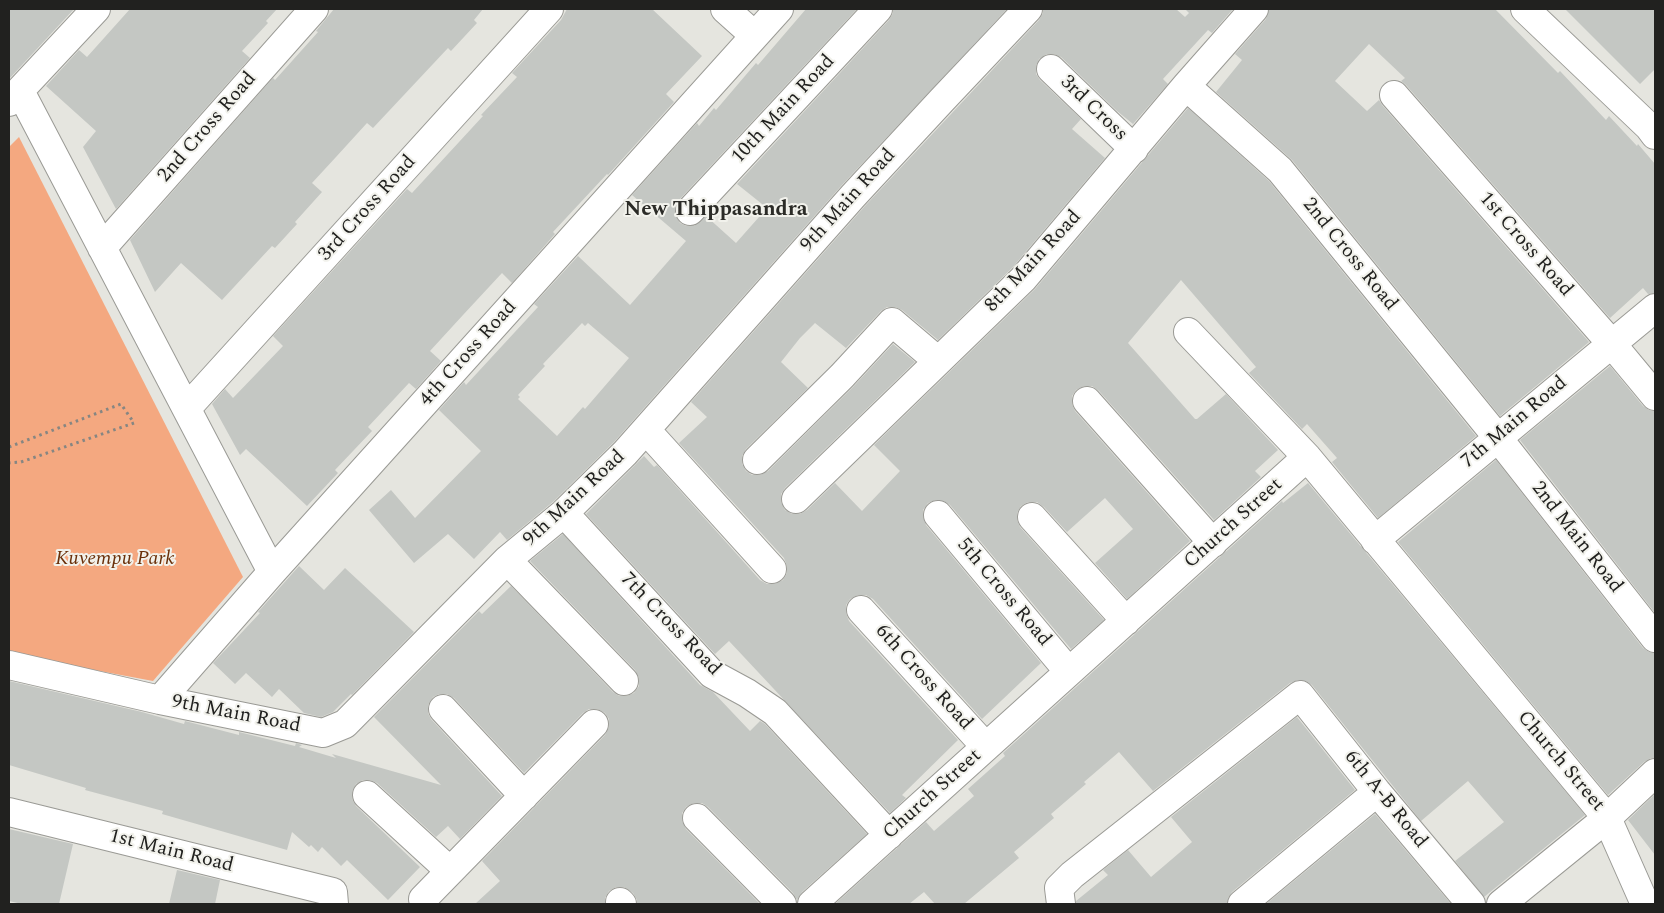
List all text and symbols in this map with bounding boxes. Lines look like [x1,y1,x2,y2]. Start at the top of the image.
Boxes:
street label: 10th Main Road [727,50,841,170]
street label: 2nd Cross Road [154,68,262,188]
street label: 3rd Cross [1054,71,1132,147]
street label: 9th Main Road [796,144,902,258]
street label: 3rd Cross Road [314,151,422,267]
street label: 1st Cross Road [1473,188,1577,302]
street label: 2nd Cross Road [1296,194,1402,316]
district label: New Thippasandra [624,198,808,224]
street label: 8th Main Road [981,206,1087,318]
street label: 4th Cross Road [415,296,523,412]
street label: 7th Main Road [1457,372,1573,474]
street label: 9th Main Road [519,446,631,552]
street label: Church Street [1180,474,1288,574]
street label: 2nd Main Road [1525,478,1627,598]
street label: 5th Cross Road [951,534,1055,652]
park label: Kuvempu Park [55,548,175,572]
street label: 7th Cross Road [615,568,725,682]
street label: 6th Cross Road [869,620,977,736]
street label: 9th Main Road [170,691,302,739]
street label: Church Street [1511,707,1609,817]
street label: Church Street [879,745,987,845]
street label: 6th A-B Road [1338,746,1432,854]
street label: 1st Main Road [106,825,236,879]

